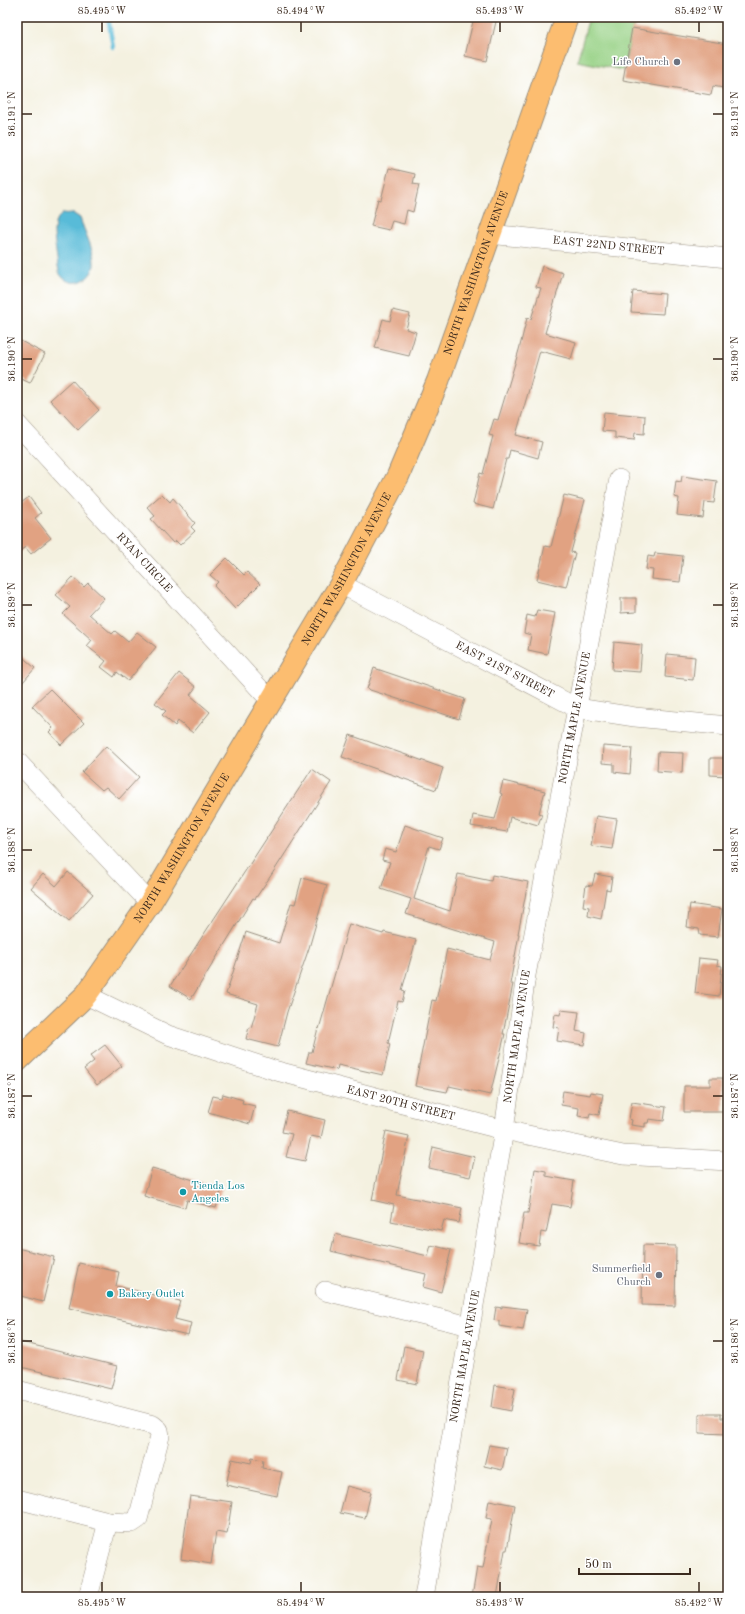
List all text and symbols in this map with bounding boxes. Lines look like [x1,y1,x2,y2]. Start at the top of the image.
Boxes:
text: 85.495°W [78,6,126,16]
text: 85.494°W [277,6,325,16]
text: 85.493°W [476,6,524,16]
text: 85.492°W [675,6,723,16]
place label: Life Church [612,57,669,68]
marker: Life Church [672,57,682,67]
text: 36.191°N [7,91,17,137]
text: 36.191°N [730,91,740,137]
street label: NORTH WASHINGTON AVENUE [442,190,510,357]
street label: EAST 22ND STREET [552,235,665,257]
text: 36.190°N [7,336,17,382]
text: 36.190°N [730,336,740,382]
street label: NORTH WASHINGTON AVENUE [300,491,394,648]
street label: RYAN CIRCLE [114,531,174,594]
text: 36.189°N [7,582,17,628]
text: 36.189°N [730,582,740,628]
street label: EAST 21ST STREET [454,640,556,701]
street label: NORTH MAPLE AVENUE [557,651,593,785]
street label: NORTH WASHINGTON AVENUE [132,772,232,925]
text: 36.188°N [7,827,17,873]
text: 36.188°N [730,827,740,873]
street label: NORTH MAPLE AVENUE [502,969,532,1104]
text: 36.187°N [7,1073,17,1119]
text: 36.187°N [730,1073,740,1119]
street label: EAST 20TH STREET [345,1084,456,1123]
place label: Tienda Los Angeles [191,1181,245,1205]
marker: Tienda Los Angeles [178,1187,188,1197]
place label: Summerfield Church [592,1264,651,1288]
marker: Summerfield Church [654,1270,664,1280]
marker: Bakery Outlet [105,1289,115,1299]
place label: Bakery Outlet [118,1289,185,1300]
street label: NORTH MAPLE AVENUE [448,1289,482,1424]
text: 36.186°N [7,1318,17,1364]
text: 36.186°N [730,1318,740,1364]
scale bar [579,1550,690,1576]
text: 50 m [585,1558,612,1571]
text: 85.495°W [78,1598,126,1608]
text: 85.494°W [277,1598,325,1608]
text: 85.493°W [476,1598,524,1608]
text: 85.492°W [675,1598,723,1608]

